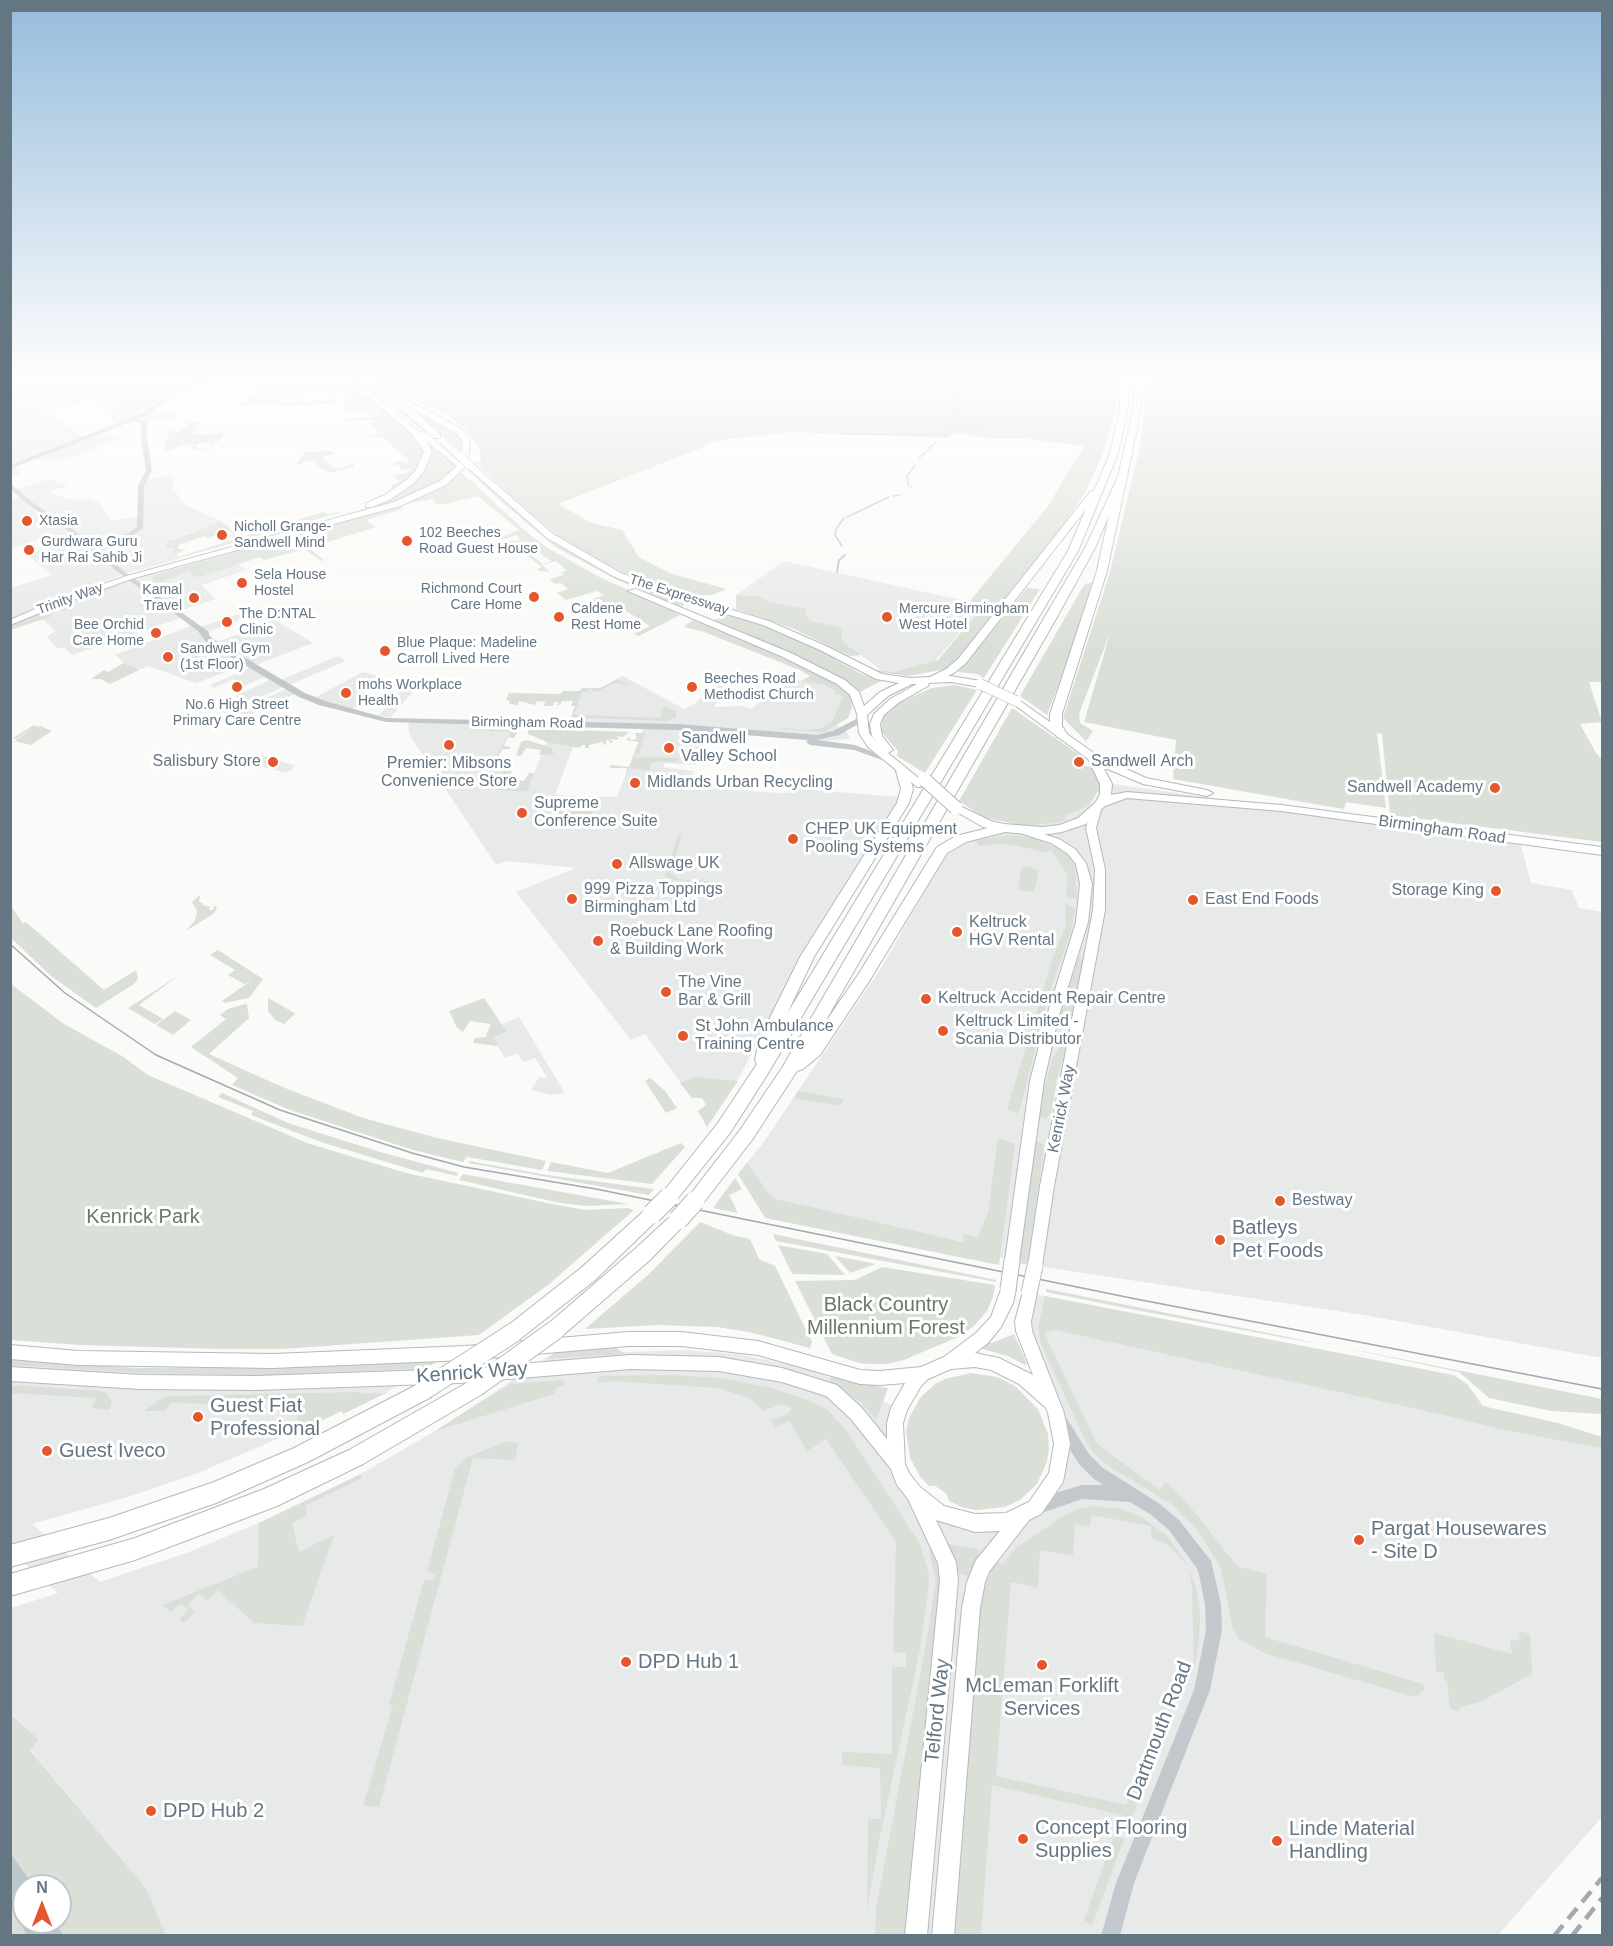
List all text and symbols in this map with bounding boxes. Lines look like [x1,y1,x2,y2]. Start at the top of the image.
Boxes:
place label: Xtasia [39,513,78,529]
marker: Xtasia [20,514,34,528]
place label: Nicholl Grange- Sandwell Mind [234,519,331,552]
place label: 102 Beeches Road Guest House [419,525,538,558]
marker: Nicholl Grange- Sandwell Mind [215,528,229,542]
place label: Gurdwara Guru Har Rai Sahib Ji [41,534,142,566]
marker: 102 Beeches Road Guest House [400,534,414,548]
marker: Gurdwara Guru Har Rai Sahib Ji [22,543,36,557]
place label: Sela House Hostel [254,567,326,600]
street label: The Expressway [627,571,731,619]
marker: Sela House Hostel [235,576,249,590]
street label: Trinity Way [35,579,105,619]
place label: Richmond Court Care Home [421,581,522,614]
place label: Kamal Travel [142,582,182,614]
marker: Richmond Court Care Home [527,590,541,604]
marker: Kamal Travel [187,591,201,605]
place label: Caldene Rest Home [571,601,641,634]
place label: Mercure Birmingham West Hotel [899,601,1029,634]
place label: The D:NTAL Clinic [239,606,316,638]
marker: Caldene Rest Home [552,610,566,624]
marker: Mercure Birmingham West Hotel [880,610,894,624]
marker: The D:NTAL Clinic [220,615,234,629]
place label: Bee Orchid Care Home [72,617,144,650]
marker: Bee Orchid Care Home [149,626,163,640]
place label: Blue Plaque: Madeline Carroll Lived Here [397,635,537,668]
place label: Sandwell Gym (1st Floor) [180,641,270,674]
marker: Blue Plaque: Madeline Carroll Lived Here [378,644,392,658]
marker: Sandwell Gym (1st Floor) [161,650,175,664]
place label: Beeches Road Methodist Church [704,671,814,704]
place label: mohs Workplace Health [358,677,462,710]
marker: No.6 High Street Primary Care Centre [230,680,244,694]
marker: Beeches Road Methodist Church [685,680,699,694]
marker: mohs Workplace Health [339,686,353,700]
place label: No.6 High Street Primary Care Centre [173,697,301,730]
street label: Birmingham Road [471,714,583,732]
place label: Sandwell Valley School [681,729,777,767]
marker: Premier: Mibsons Convenience Store [442,738,456,752]
marker: Sandwell Valley School [662,741,676,755]
place label: Salisbury Store [153,752,261,772]
place label: Sandwell Arch [1091,752,1193,772]
place label: Premier: Mibsons Convenience Store [381,754,517,792]
marker: Salisbury Store [266,755,280,769]
marker: Sandwell Arch [1072,755,1086,769]
place label: Midlands Urban Recycling [647,773,833,793]
marker: Midlands Urban Recycling [628,776,642,790]
place label: Sandwell Academy [1347,778,1483,798]
marker: Sandwell Academy [1488,781,1502,795]
place label: Supreme Conference Suite [534,794,658,832]
marker: Supreme Conference Suite [515,806,529,820]
street label: Birmingham Road [1377,812,1507,848]
place label: CHEP UK Equipment Pooling Systems [805,820,957,858]
marker: CHEP UK Equipment Pooling Systems [786,832,800,846]
place label: Allswage UK [629,854,720,874]
marker: Allswage UK [610,857,624,871]
place label: 999 Pizza Toppings Birmingham Ltd [584,880,723,918]
place label: Storage King [1391,881,1484,901]
marker: Storage King [1489,884,1503,898]
place label: East End Foods [1205,890,1319,910]
marker: 999 Pizza Toppings Birmingham Ltd [565,892,579,906]
marker: East End Foods [1186,893,1200,907]
place label: Keltruck HGV Rental [969,913,1054,951]
place label: Roebuck Lane Roofing & Building Work [610,922,773,960]
marker: Keltruck HGV Rental [950,925,964,939]
marker: Roebuck Lane Roofing & Building Work [591,934,605,948]
place label: The Vine Bar & Grill [678,973,751,1011]
marker: The Vine Bar & Grill [659,985,673,999]
place label: Keltruck Accident Repair Centre [938,989,1166,1009]
marker: Keltruck Accident Repair Centre [919,992,933,1006]
place label: Keltruck Limited - Scania Distributor [955,1012,1081,1050]
place label: St John Ambulance Training Centre [695,1017,834,1055]
marker: Keltruck Limited - Scania Distributor [936,1024,950,1038]
marker: St John Ambulance Training Centre [676,1029,690,1043]
street label: Kenrick Way [1044,1063,1080,1155]
place label: Bestway [1292,1191,1352,1211]
marker: Bestway [1273,1194,1287,1208]
park label: Kenrick Park [86,1205,200,1229]
place label: Batleys Pet Foods [1232,1216,1323,1263]
marker: Batleys Pet Foods [1213,1233,1227,1247]
park label: Black Country Millennium Forest [807,1293,965,1340]
street label: Kenrick Way [416,1357,528,1389]
place label: Guest Fiat Professional [210,1394,320,1441]
marker: Guest Fiat Professional [191,1410,205,1424]
place label: Guest Iveco [59,1439,166,1463]
marker: Guest Iveco [40,1444,54,1458]
place label: Pargat Housewares - Site D [1371,1517,1547,1564]
marker: Pargat Housewares - Site D [1352,1533,1366,1547]
place label: DPD Hub 1 [638,1650,739,1674]
marker: DPD Hub 1 [619,1655,633,1669]
street label: Telford Way [921,1658,955,1764]
marker: McLeman Forklift Services [1035,1658,1049,1672]
street label: Dartmouth Road [1123,1658,1197,1804]
place label: McLeman Forklift Services [965,1674,1119,1721]
place label: DPD Hub 2 [163,1799,264,1823]
marker: DPD Hub 2 [144,1804,158,1818]
place label: Concept Flooring Supplies [1035,1816,1187,1863]
place label: Linde Material Handling [1289,1817,1415,1864]
marker: Concept Flooring Supplies [1016,1832,1030,1846]
marker: Linde Material Handling [1270,1834,1284,1848]
north arrow [12,1874,72,1934]
text: N [36,1879,48,1896]

